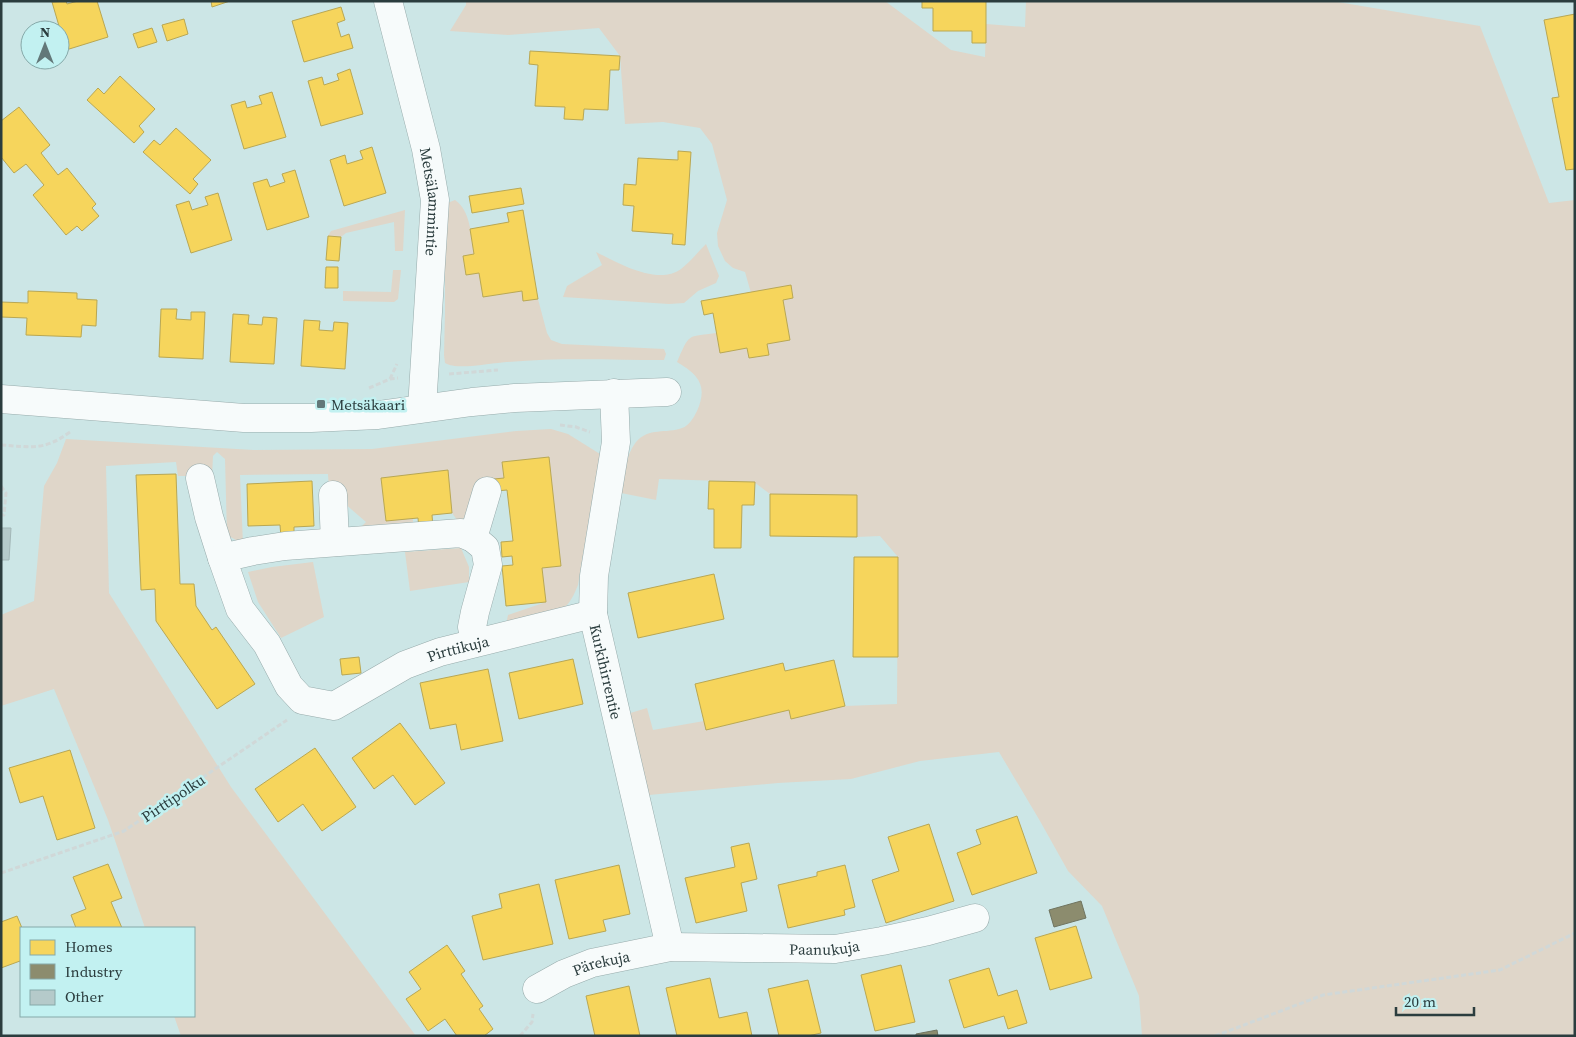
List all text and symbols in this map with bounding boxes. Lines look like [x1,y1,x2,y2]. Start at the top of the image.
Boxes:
north arrow [20,20,70,70]
text: N [40,22,50,42]
street label: Metsälammintie [415,146,446,257]
place label: Metsäkaari [331,394,405,415]
marker: Metsäkaari [315,398,327,410]
street label: Kurkihirrentie [585,622,628,722]
street label: Pirttikuja [424,630,491,666]
street label: Pirttipolku [137,769,209,827]
legend [20,927,195,1017]
street label: Paanukuja [789,934,861,960]
text: Homes [65,936,112,957]
street label: Pärekuja [569,945,632,980]
text: Industry [65,961,123,982]
scale bar [1396,984,1474,1016]
text: Other [65,986,104,1007]
text: 20 m [1404,991,1436,1012]

